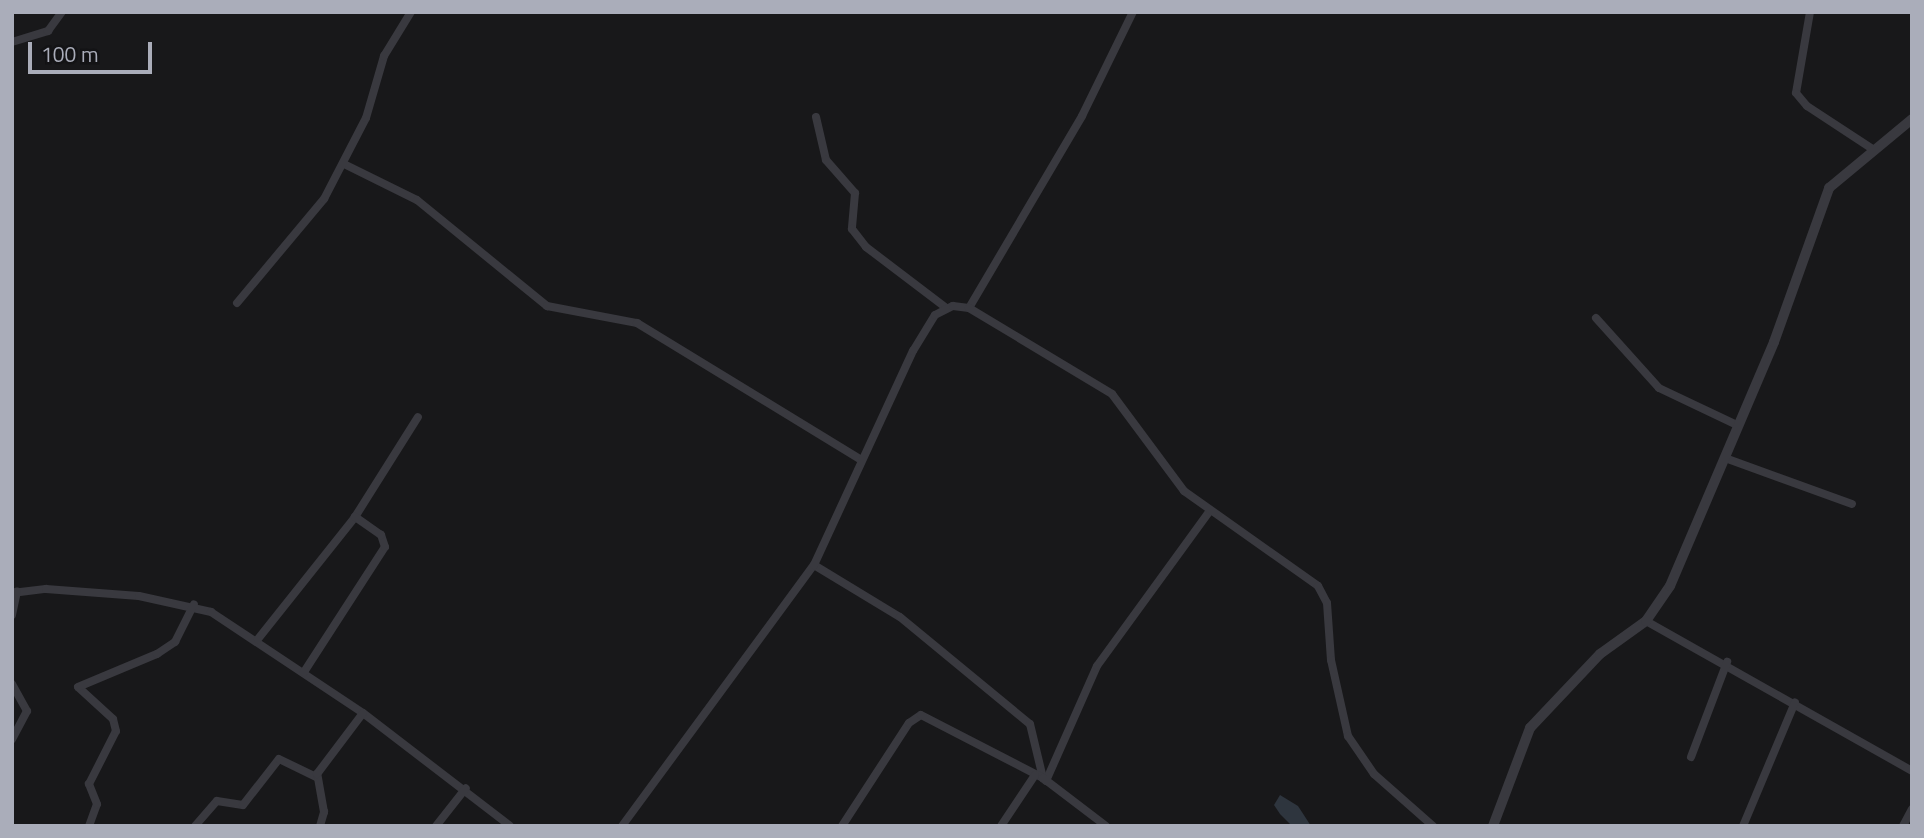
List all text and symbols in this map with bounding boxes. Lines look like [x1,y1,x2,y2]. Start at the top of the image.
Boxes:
scale bar [32,28,156,72]
text: 100 m [41,38,98,70]

